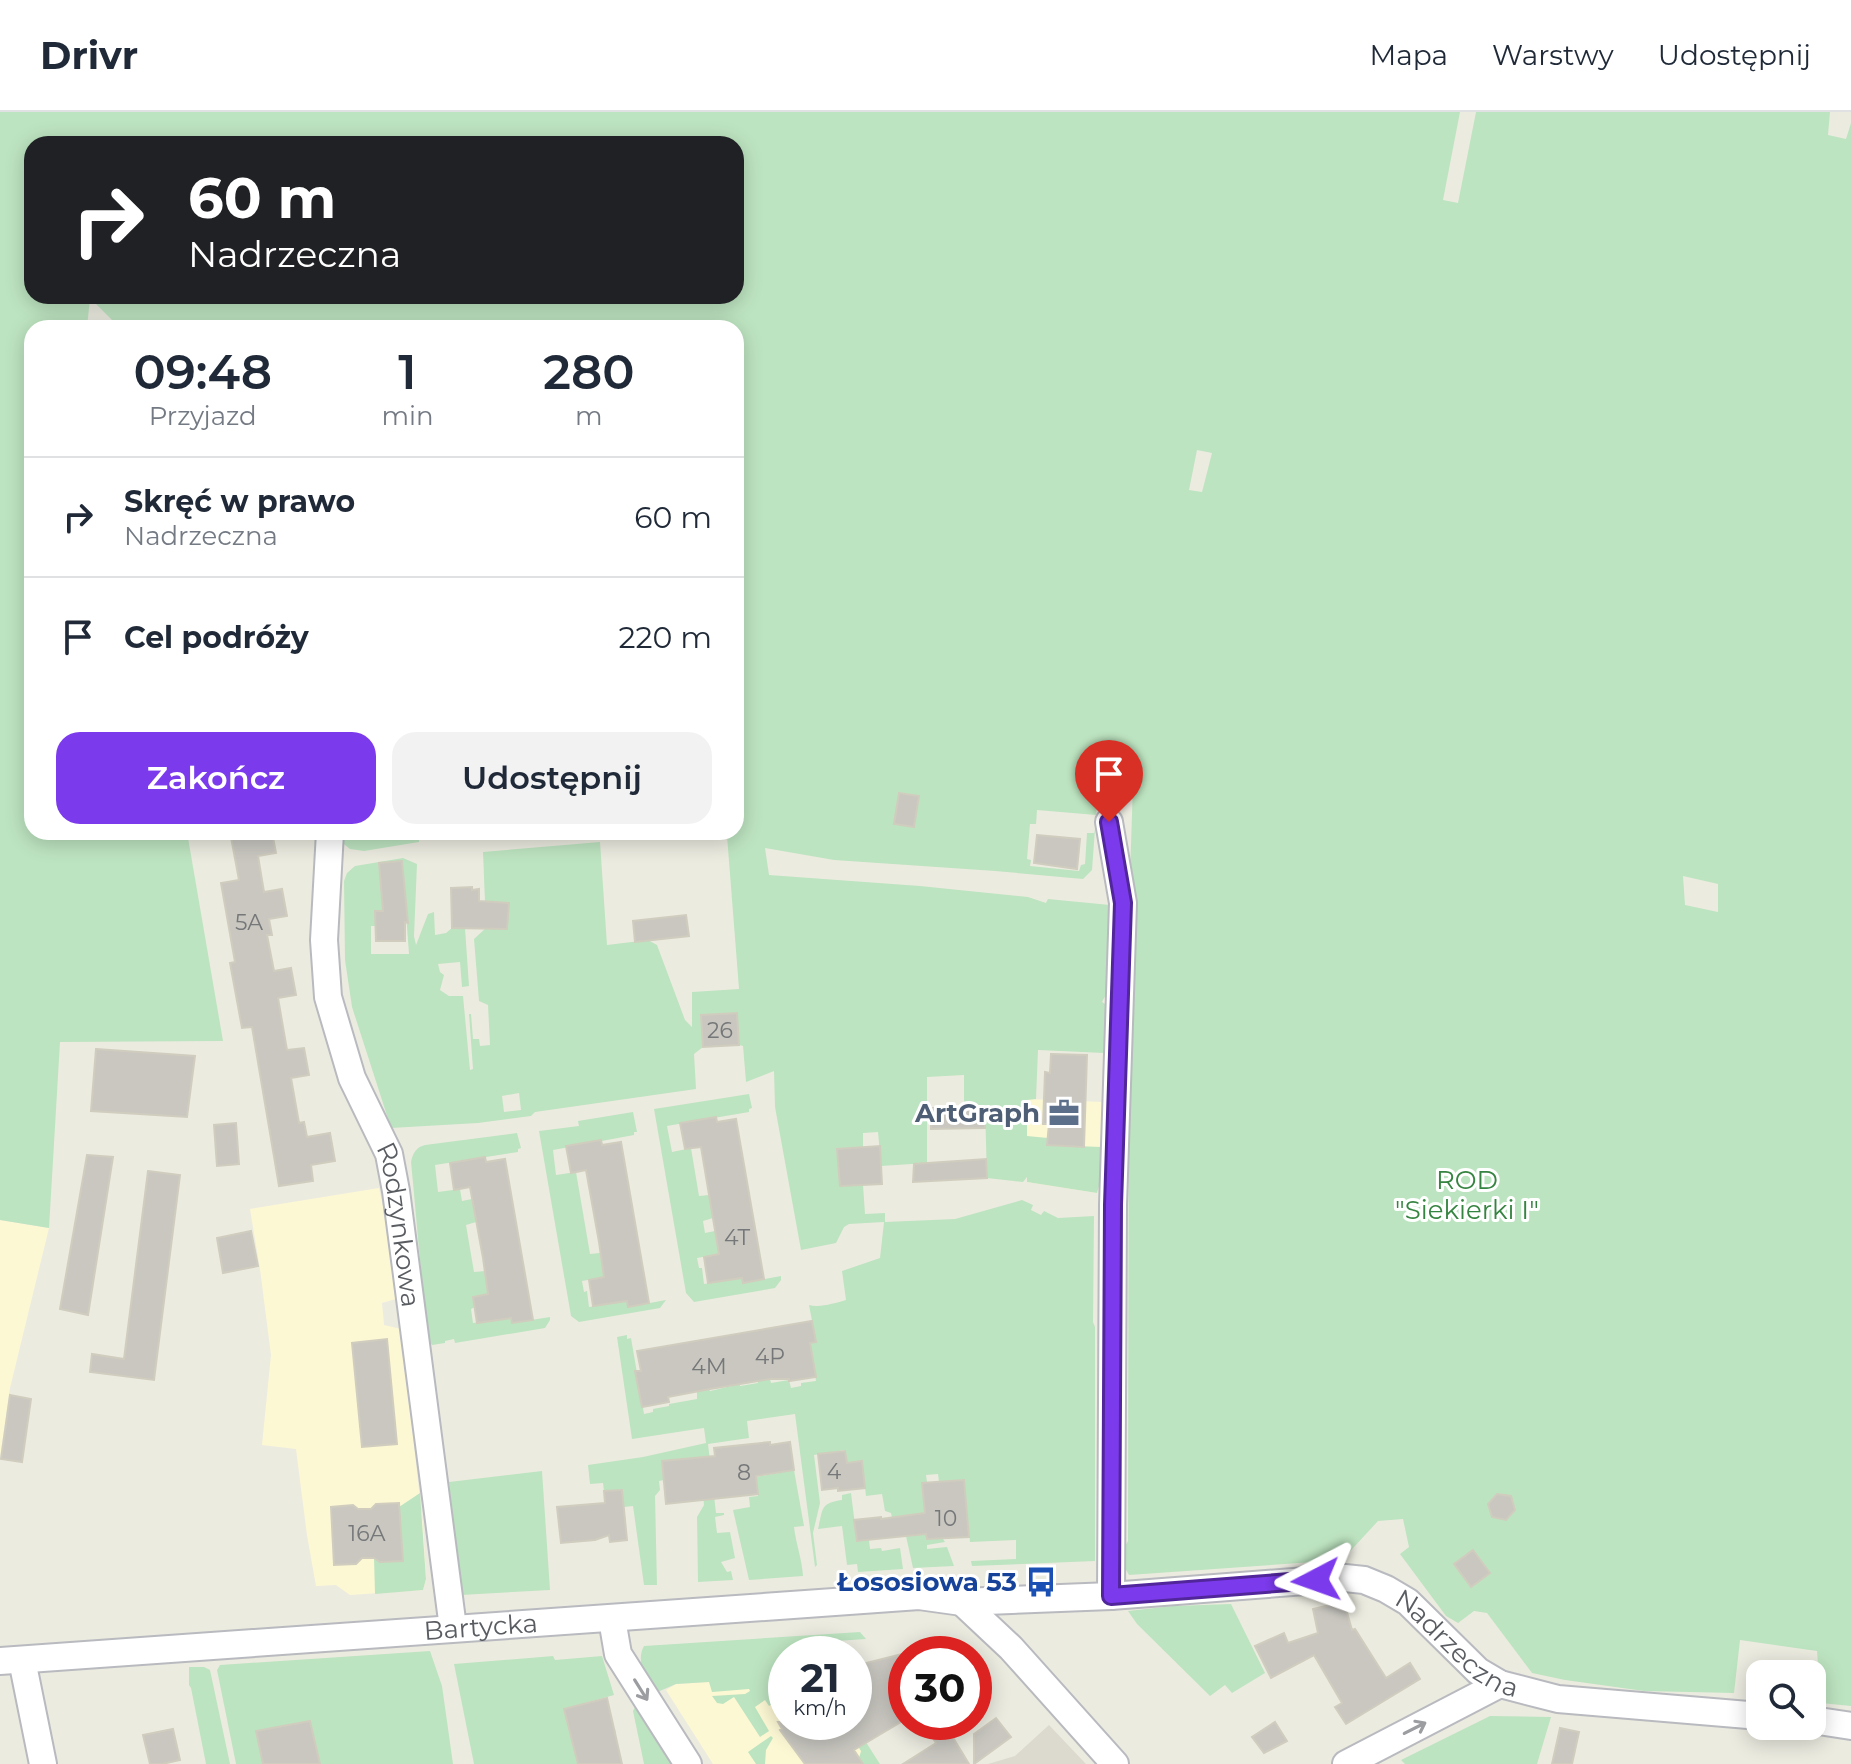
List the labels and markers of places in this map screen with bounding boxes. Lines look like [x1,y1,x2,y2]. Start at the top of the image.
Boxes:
pin [1075,740,1143,822]
office icon: ArtGraph [1047,1096,1081,1130]
place label: ArtGraph [914,1097,1040,1129]
bus stop icon: Łososiowa 53 [1024,1565,1058,1599]
place label: Łososiowa 53 [836,1566,1017,1598]

